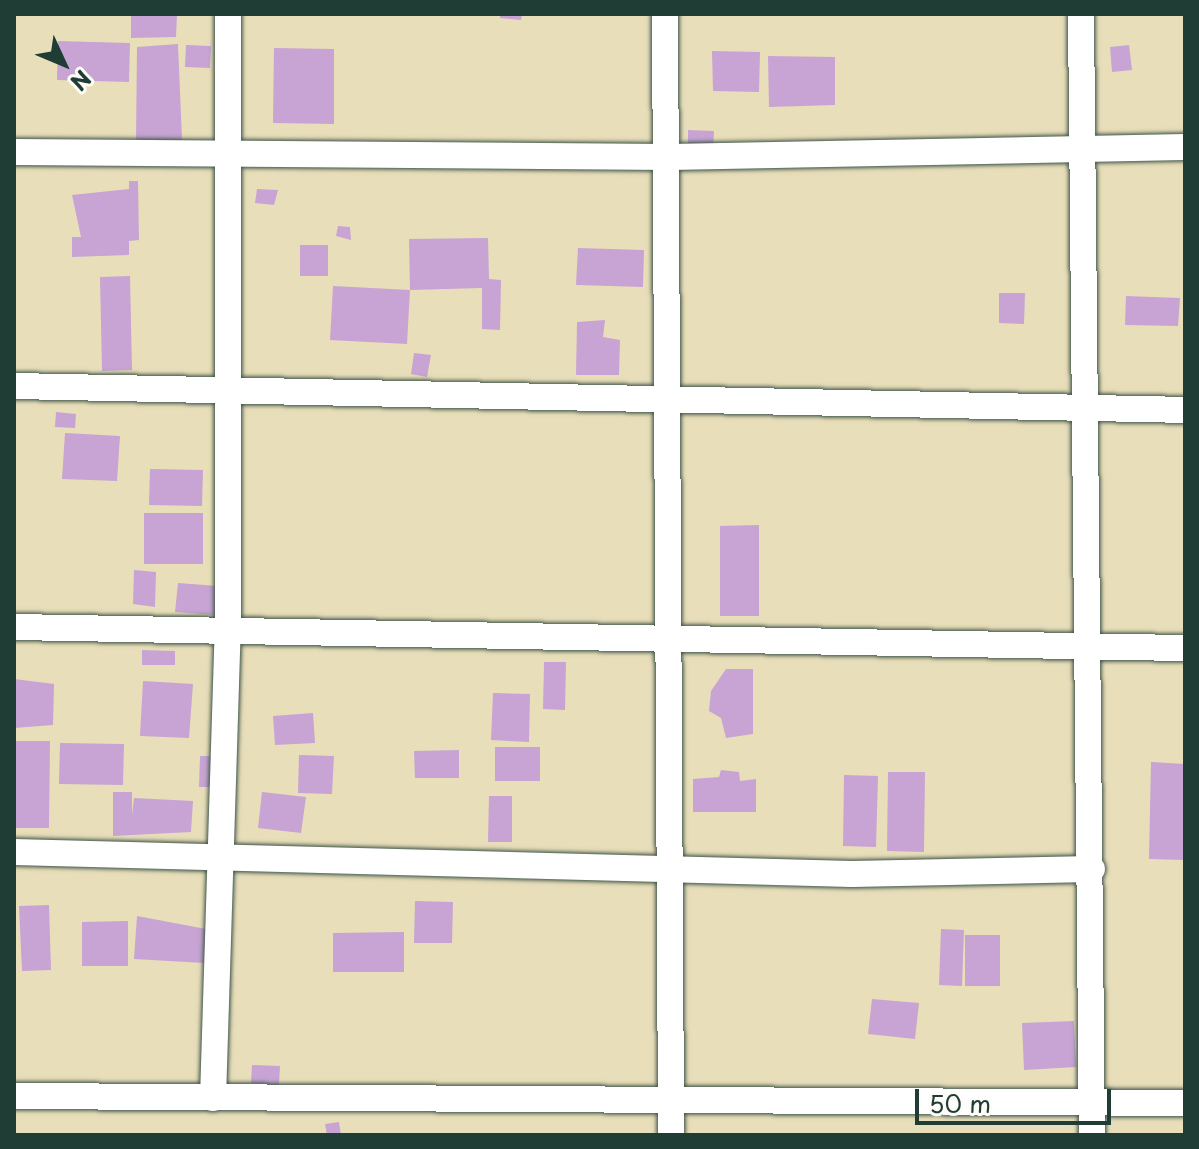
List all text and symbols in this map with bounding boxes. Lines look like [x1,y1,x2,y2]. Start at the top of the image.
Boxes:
north arrow [24,24,104,104]
text: N [64,63,100,99]
scale bar [919,1073,1115,1123]
text: 50 m [929,1085,991,1121]

